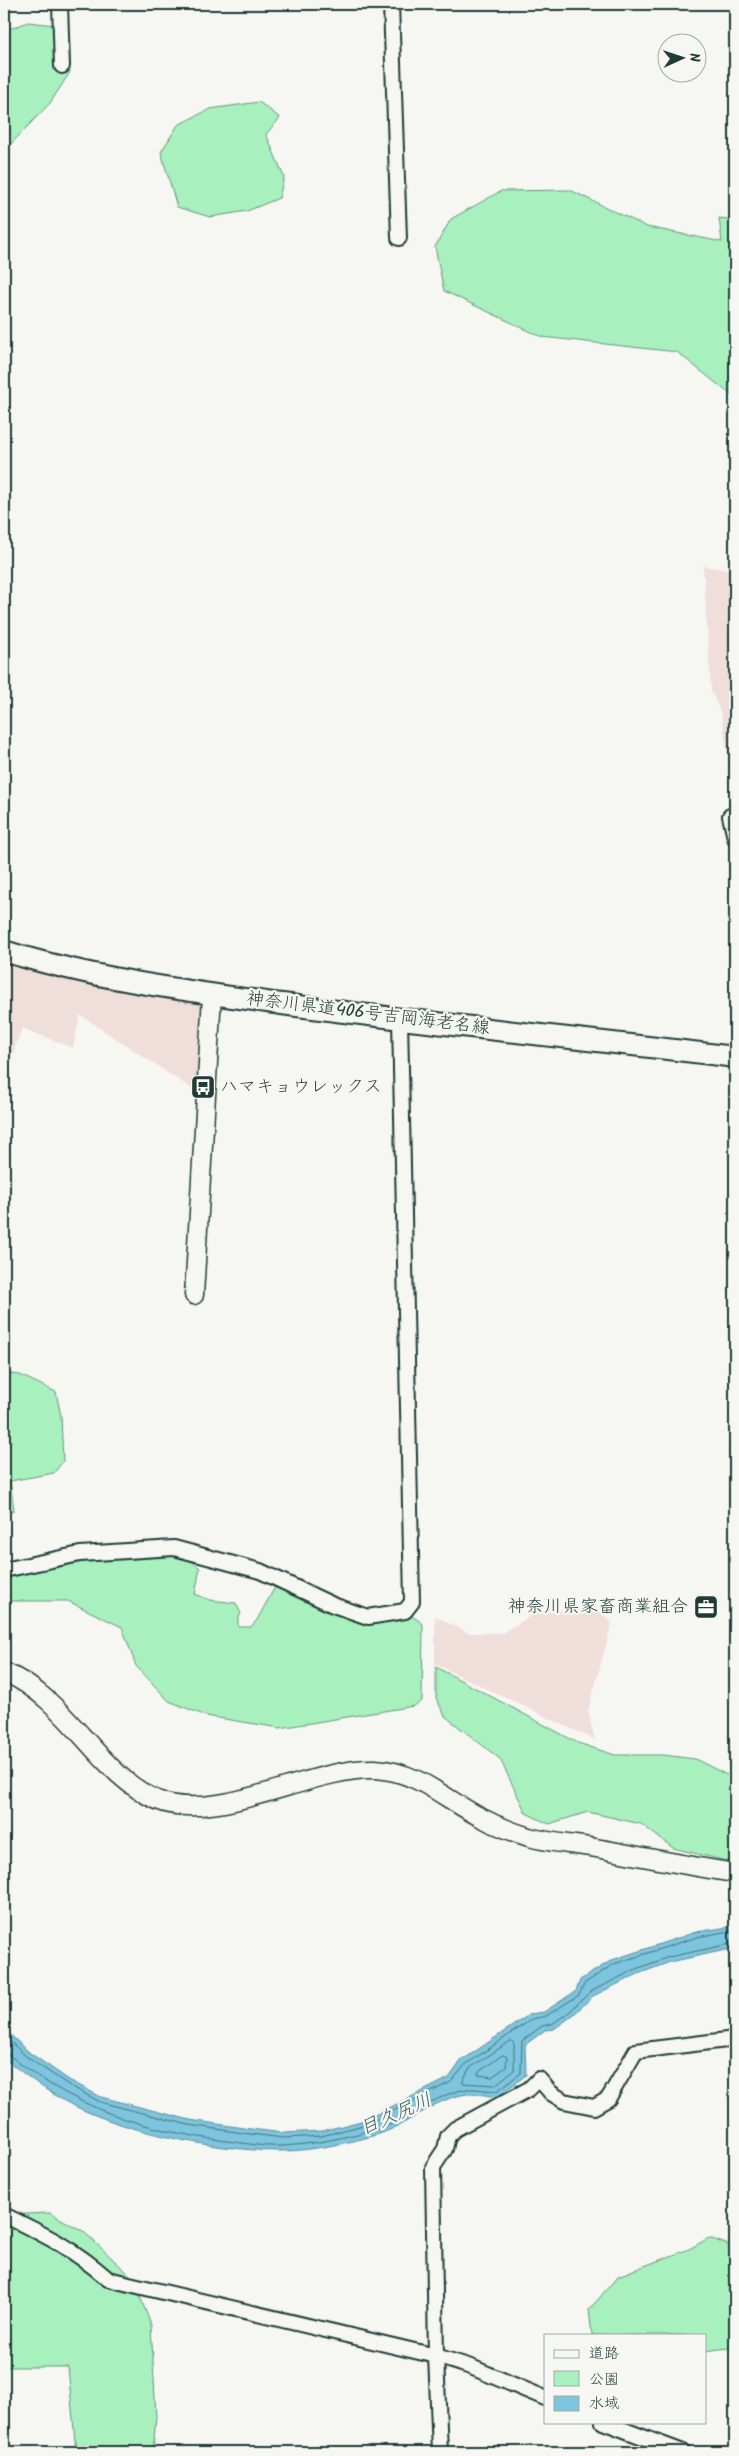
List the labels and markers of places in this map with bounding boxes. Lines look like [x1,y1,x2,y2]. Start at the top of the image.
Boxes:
place label: ハマキョウレックス [220,1073,382,1102]
bus stop icon: ハマキョウレックス [190,1074,216,1100]
place label: 神奈川県家畜商業組合 [508,1593,688,1622]
office icon: 神奈川県家畜商業組合 [693,1594,719,1620]

